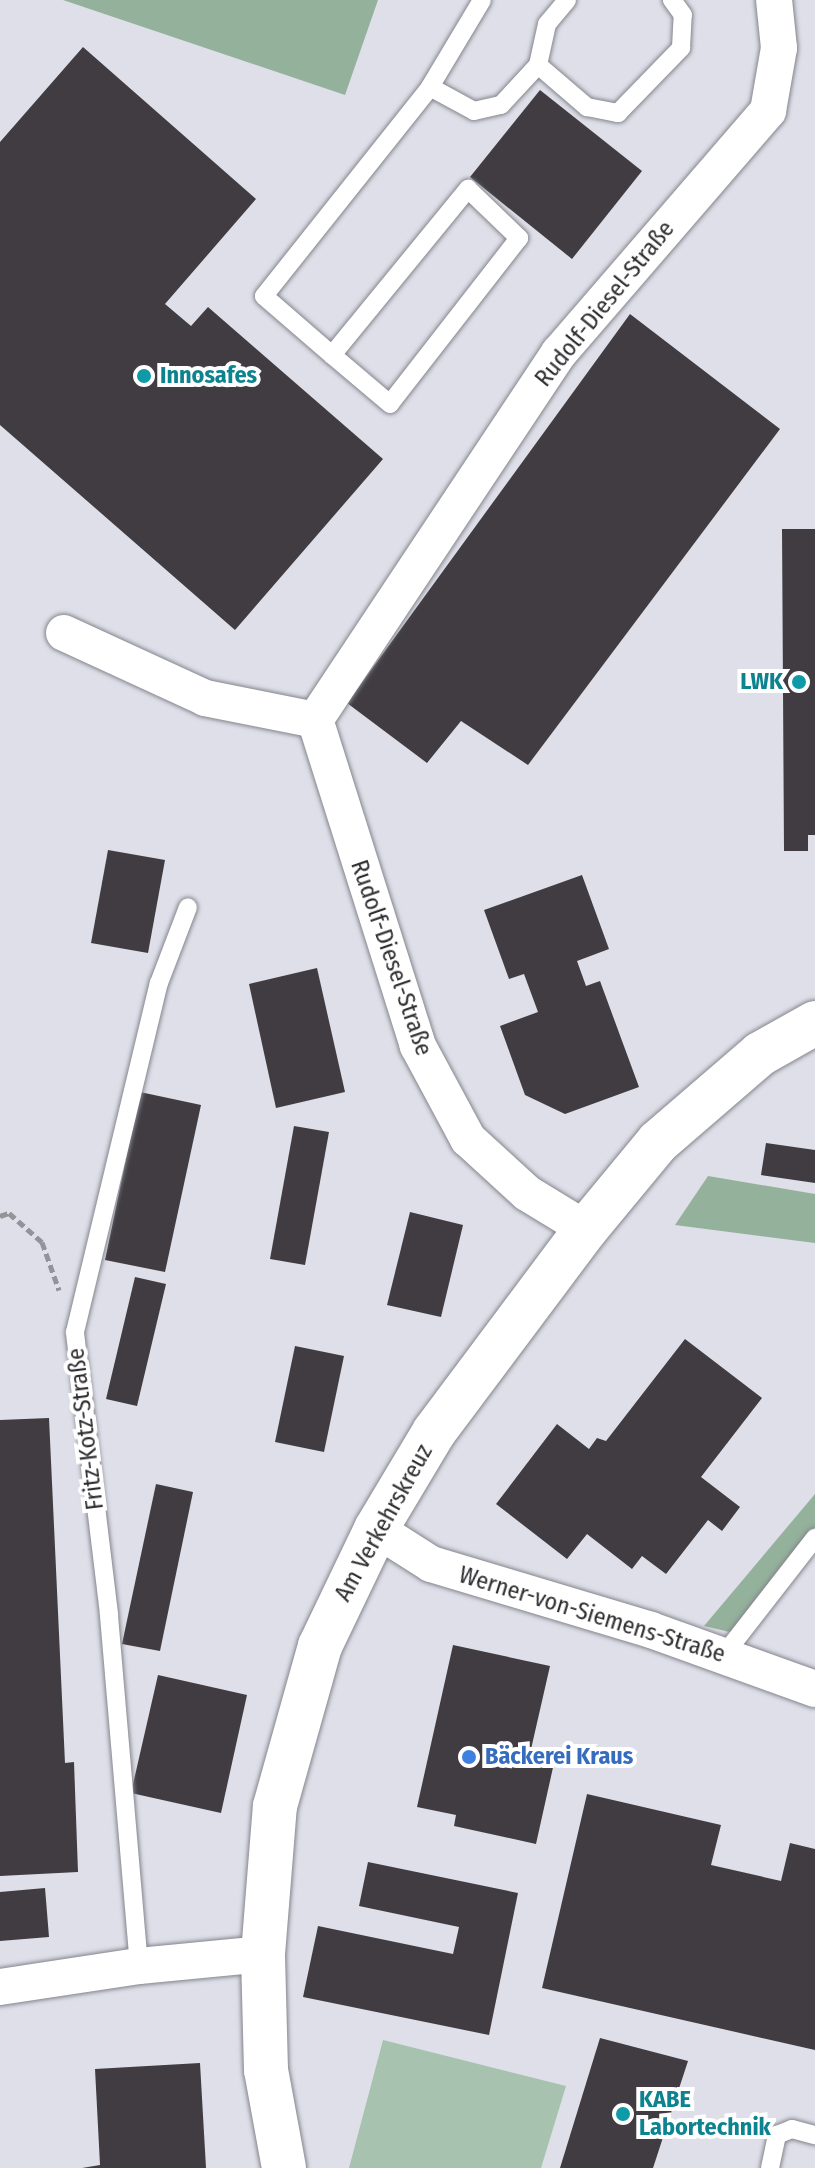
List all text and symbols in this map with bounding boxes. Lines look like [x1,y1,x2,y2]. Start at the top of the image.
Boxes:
street label: Rudolf-Diesel-Straße [529,215,681,393]
place label: Innosafes [160,362,257,390]
marker: Innosafes [135,367,153,385]
place label: LWK [740,668,783,696]
marker: LWK [790,673,808,691]
street label: Rudolf-Diesel-Straße [344,856,438,1060]
street label: Fritz-Kotz-Straße [62,1346,110,1512]
street label: Am Verkehrskreuz [329,1439,439,1607]
street label: Werner-von-Siemens-Straße [455,1561,729,1669]
place label: Bäckerei Kraus [485,1743,633,1771]
marker: Bäckerei Kraus [460,1748,478,1766]
place label: KABE Labortechnik [639,2086,771,2142]
marker: KABE Labortechnik [614,2105,632,2123]

